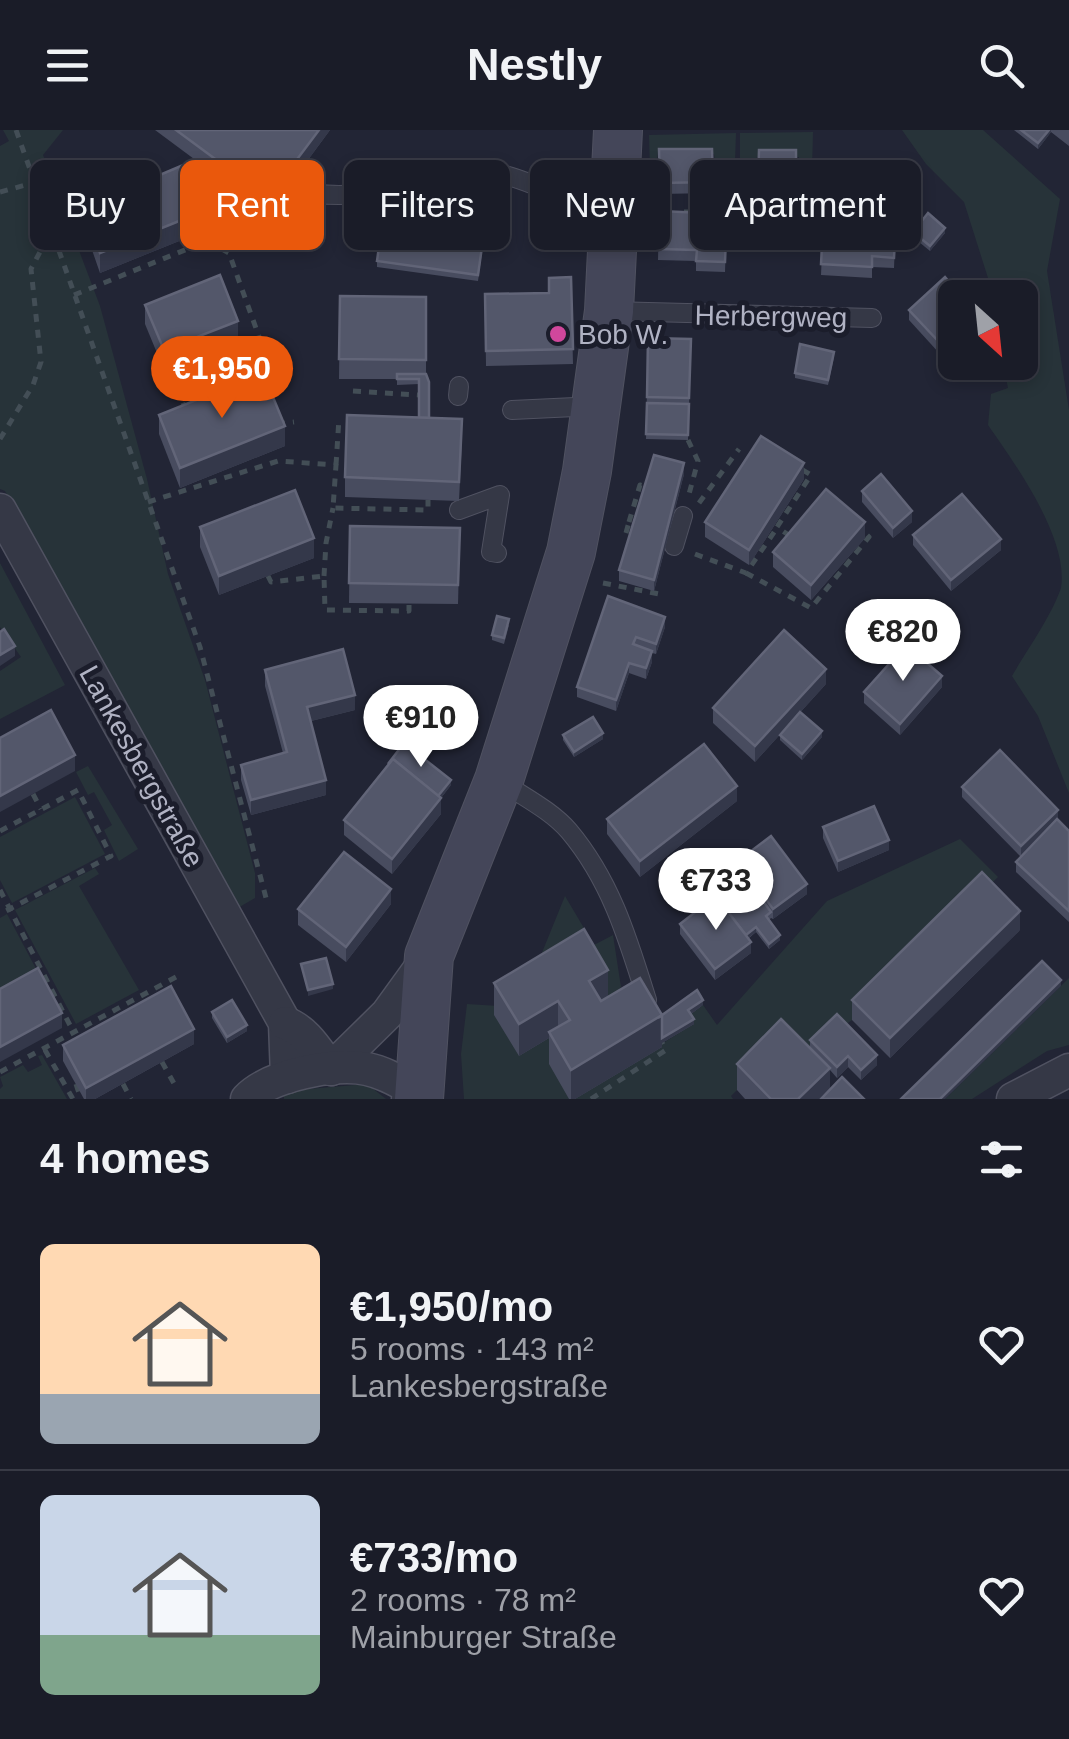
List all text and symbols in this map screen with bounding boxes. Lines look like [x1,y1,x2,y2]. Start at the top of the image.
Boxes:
icon: menu [40,38,95,93]
icon: search [974,38,1029,93]
text: Nestly [467,39,602,90]
chip: Buy [30,160,160,250]
chip: Rent [180,160,324,250]
chip: Filters [344,160,510,250]
chip: New [530,160,670,250]
chip: Apartment [690,160,921,250]
north arrow [938,280,1038,380]
map controls [938,280,1038,380]
street label: Herbergweg [694,300,848,333]
place label: Bob W. [578,319,668,350]
marker: Bob W. [547,323,569,345]
pin: €1,950 [141,336,303,421]
text: €1,950 [173,350,271,386]
pin: €820 [844,599,962,684]
text: €820 [867,613,939,649]
street label: Lankesbergstraße [73,660,210,872]
pin: €910 [362,685,480,770]
text: €910 [385,699,457,735]
pin: €733 [657,848,775,933]
text: €733 [680,862,752,898]
icon: filters [974,1132,1029,1187]
text: 4 homes [40,1135,210,1182]
text: €1,950/mo [350,1283,553,1330]
icon: home [120,1284,240,1404]
icon: heart [974,1317,1029,1372]
text: 5 rooms · 143 m² [350,1331,594,1367]
text: Lankesbergstraße [350,1368,608,1404]
text: €733/mo [350,1534,518,1581]
icon: home [120,1535,240,1655]
icon: heart [974,1568,1029,1623]
text: 2 rooms · 78 m² [350,1582,576,1618]
text: Mainburger Straße [350,1619,617,1655]

